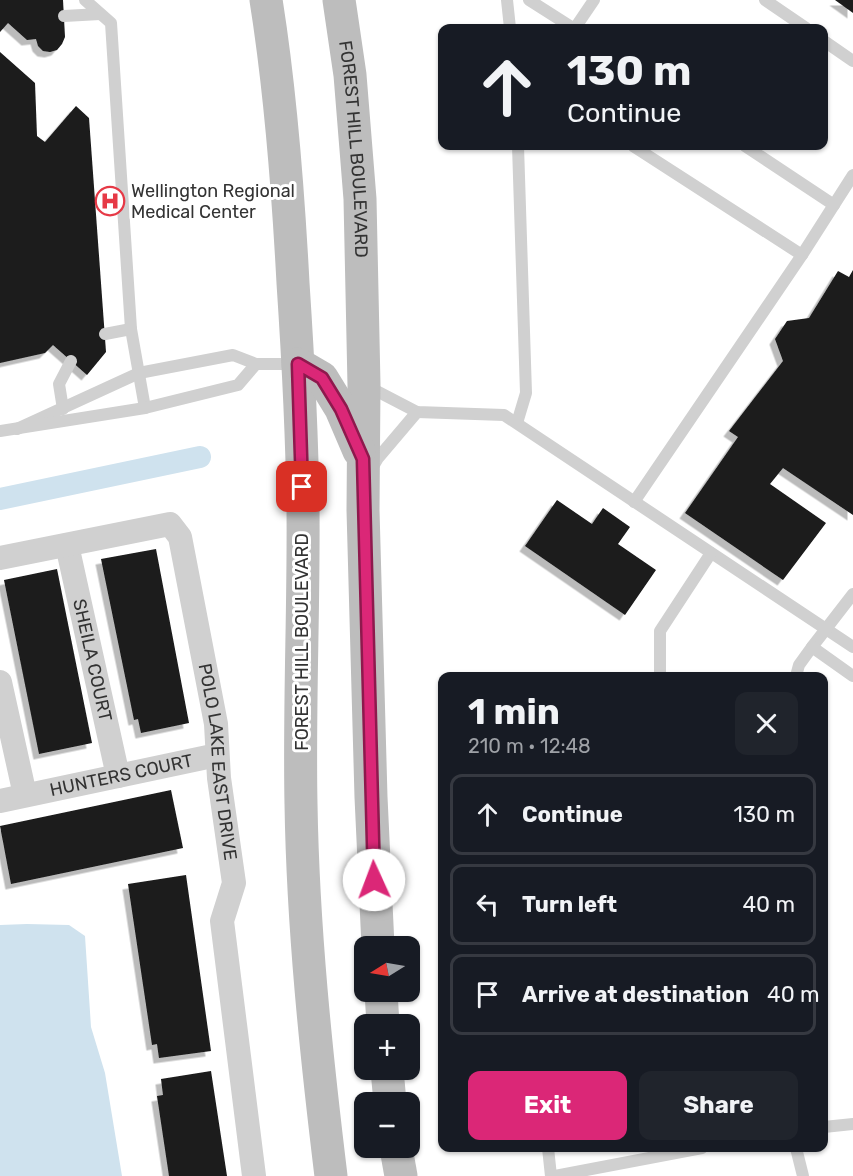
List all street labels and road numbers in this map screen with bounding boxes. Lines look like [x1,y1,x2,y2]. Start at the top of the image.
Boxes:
street label: FOREST HILL BOULEVARD [334,39,372,258]
street label: FOREST HILL BOULEVARD [291,533,313,751]
street label: SHEILA COURT [68,597,117,724]
street label: POLO LAKE EAST DRIVE [194,661,242,862]
street label: HUNTERS COURT [48,749,195,801]

